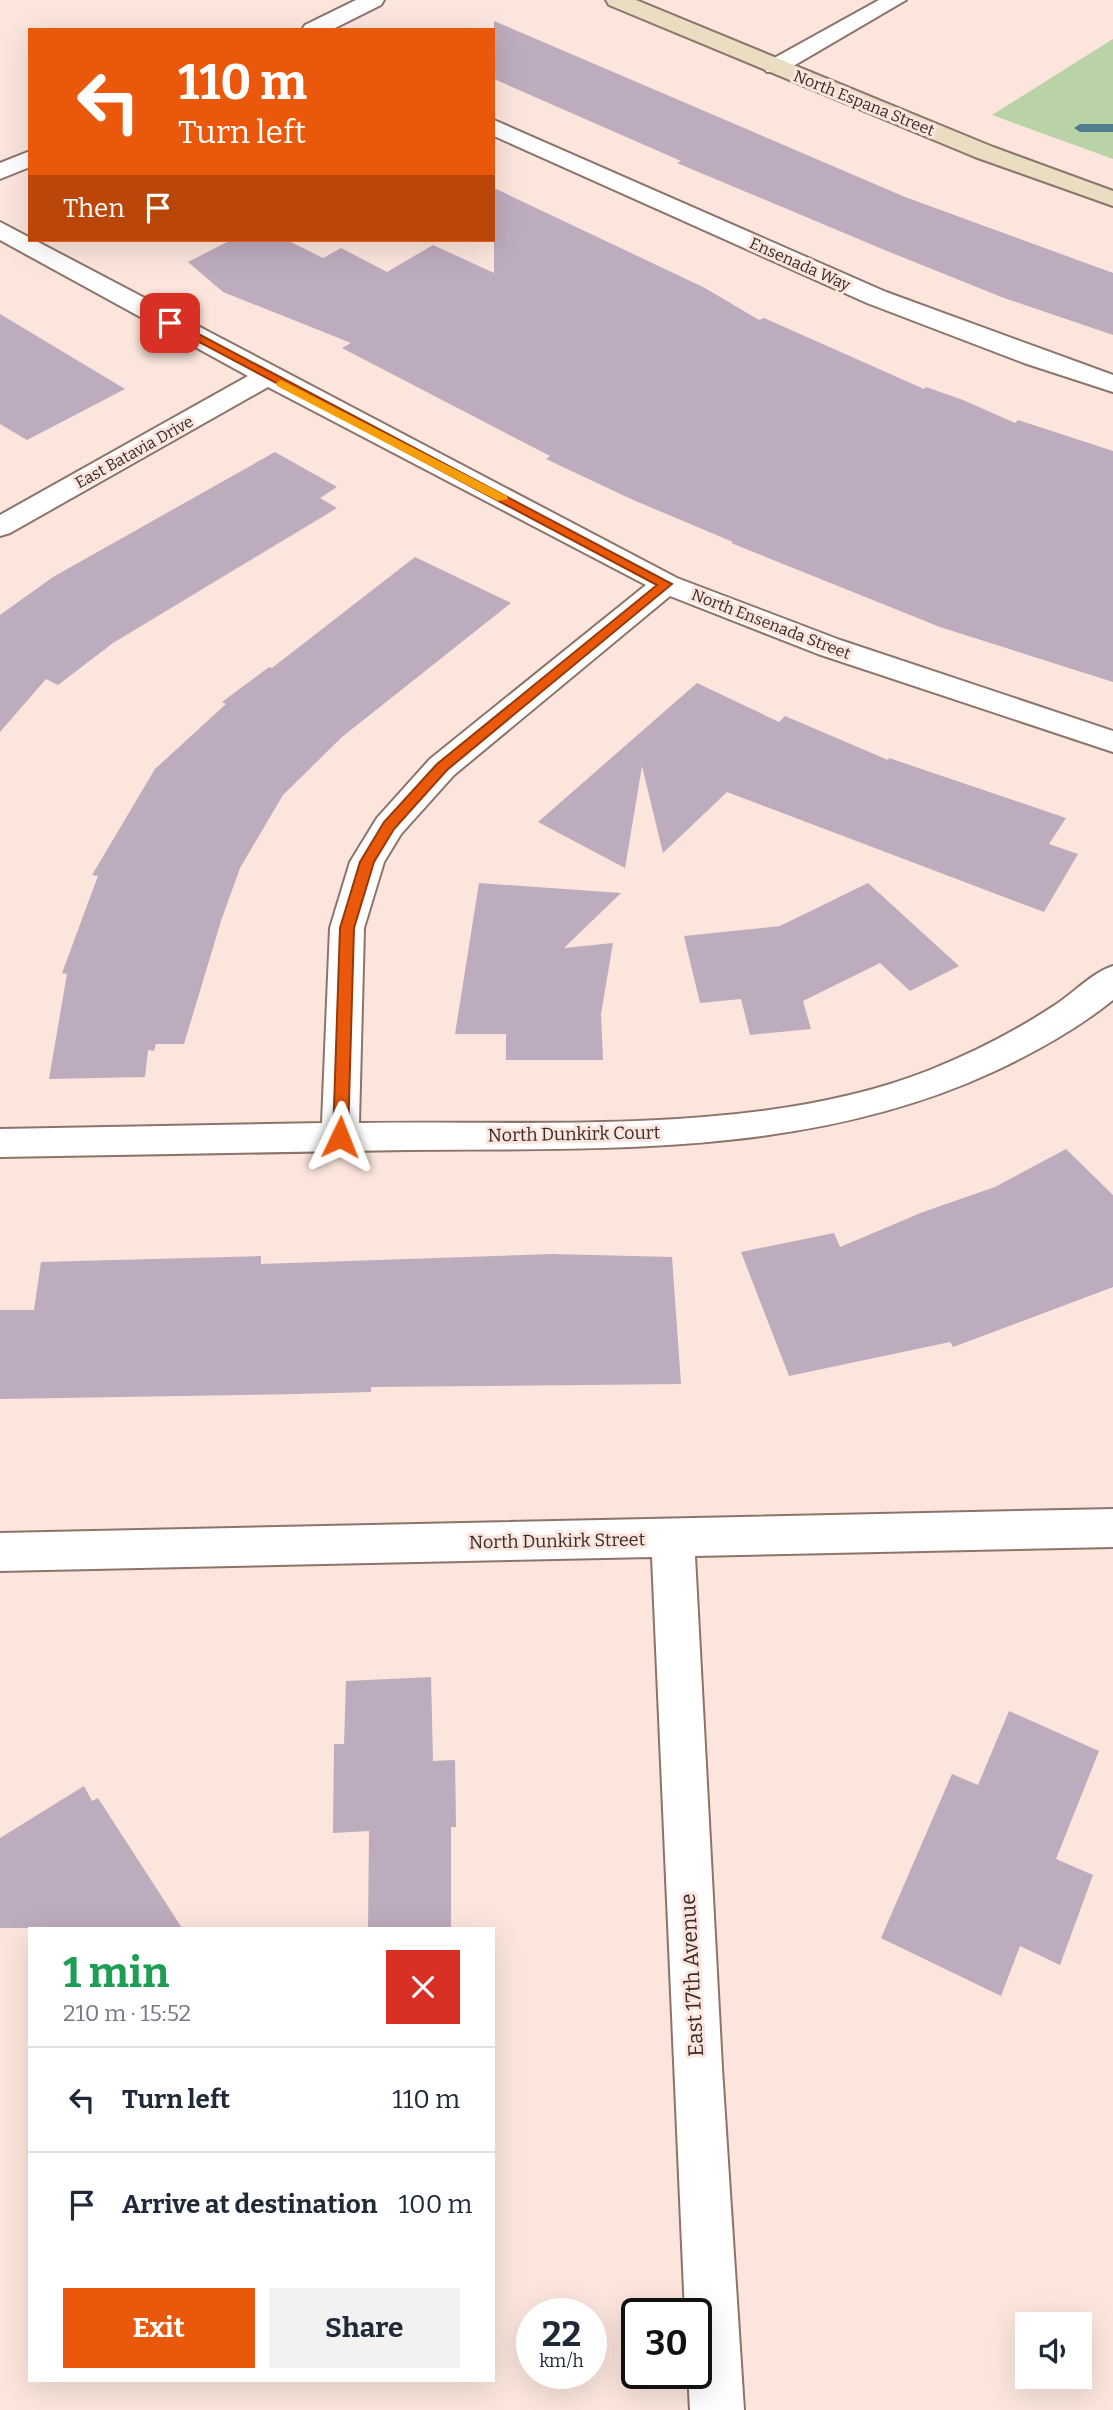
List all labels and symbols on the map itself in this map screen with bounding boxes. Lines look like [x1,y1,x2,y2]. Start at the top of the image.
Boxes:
street label: North Espana Street [791,66,937,140]
street label: Ensenada Way [747,233,854,295]
pin [140,293,200,353]
street label: East Batavia Drive [72,412,196,492]
street label: North Ensenada Street [689,585,854,663]
position arrow [303,1100,377,1174]
street label: North Dunkirk Court [488,1121,661,1147]
street label: North Dunkirk Street [469,1528,646,1554]
street label: East 17th Avenue [675,1893,709,2057]
speed limit sign: 30 [621,2298,712,2389]

